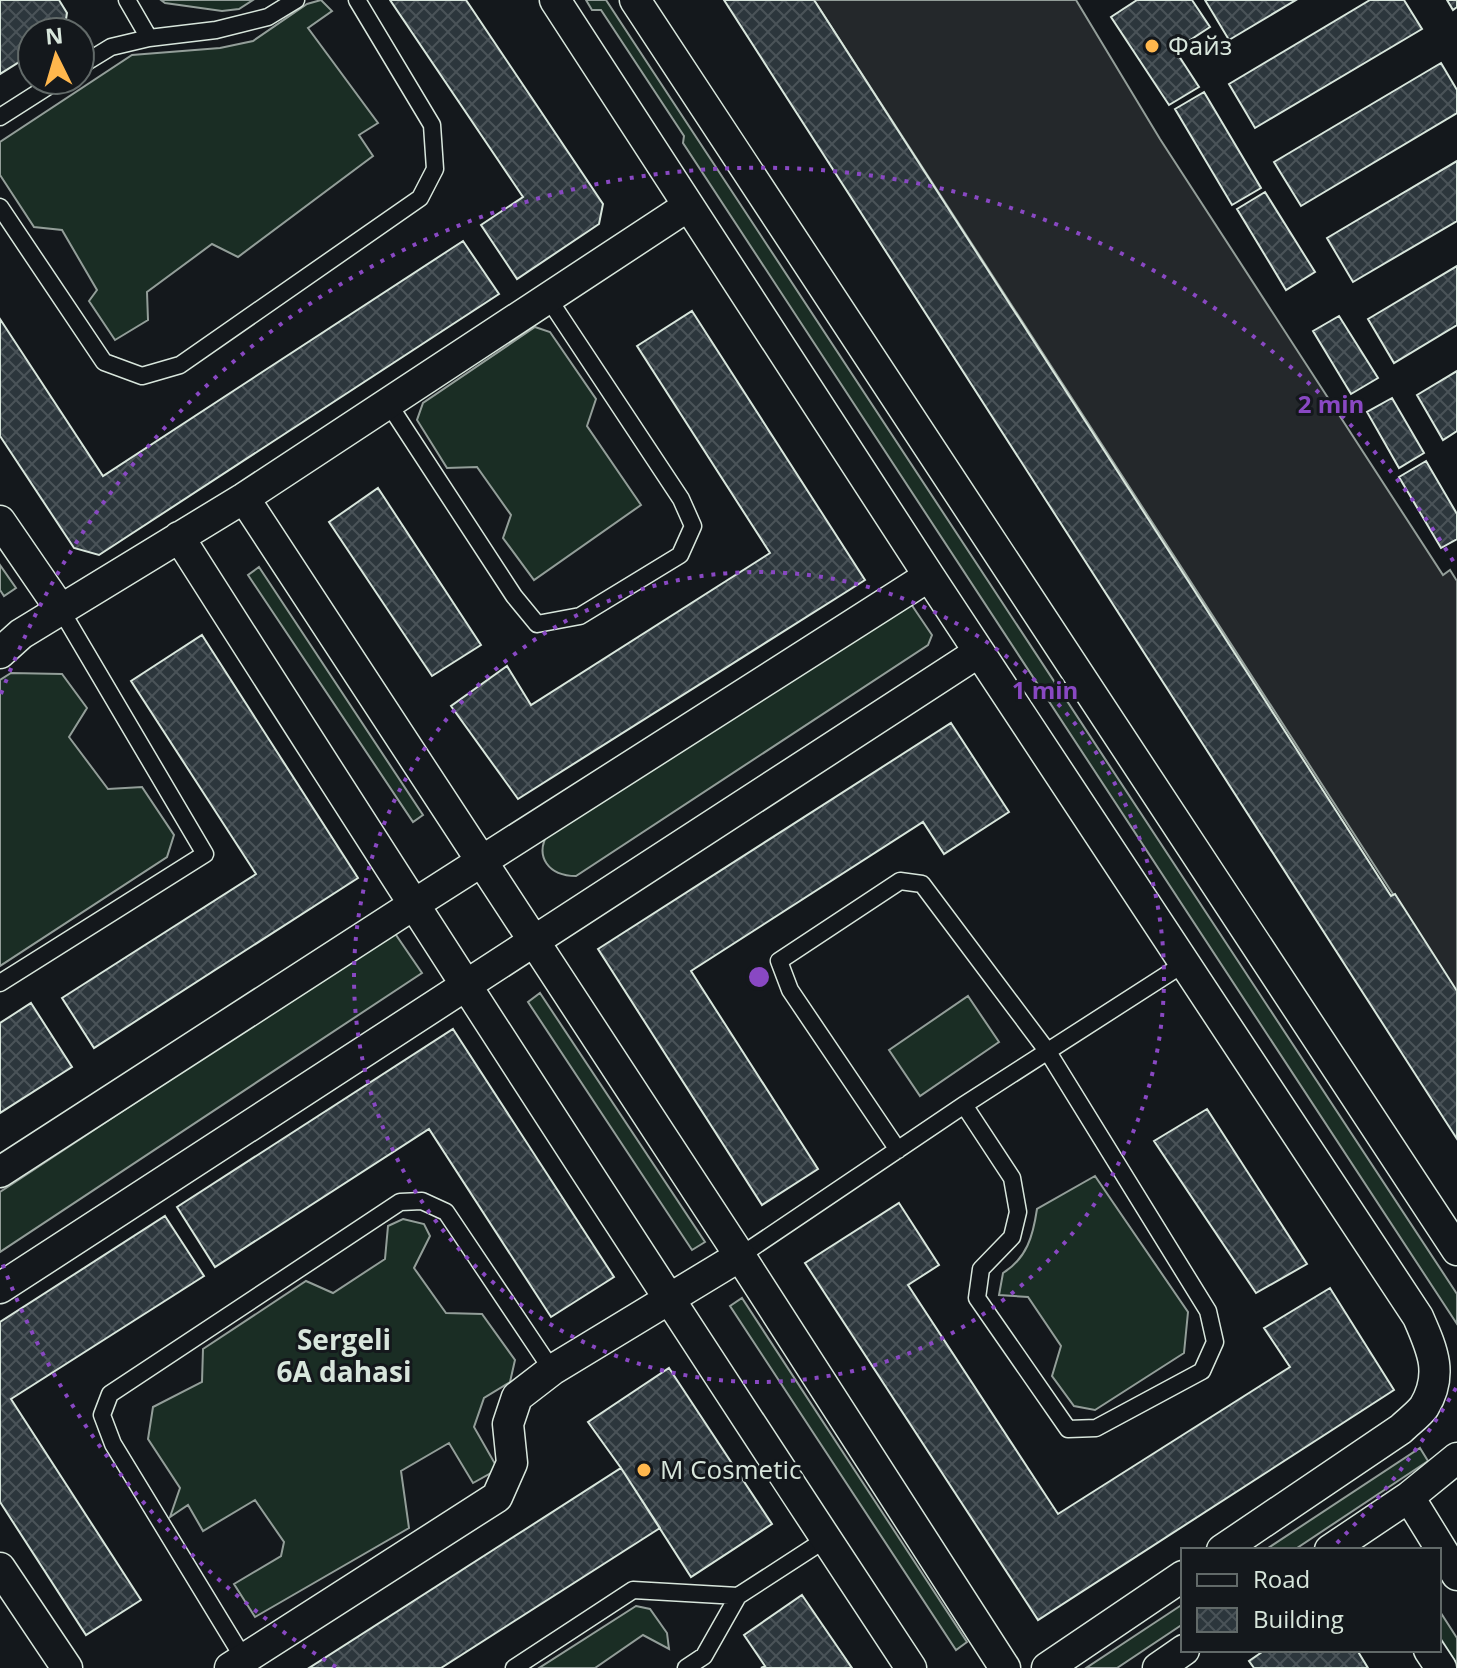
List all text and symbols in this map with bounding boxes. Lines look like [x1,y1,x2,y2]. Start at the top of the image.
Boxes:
north arrow [16,16,96,96]
text: N [44,19,64,51]
place label: Файз [1168,27,1232,63]
marker: Файз [1143,37,1161,55]
text: 2 min [1298,387,1364,420]
text: 1 min [1012,673,1078,706]
centre of rings [745,963,773,991]
district label: Sergeli 6A dahasi [276,1320,412,1390]
place label: M Cosmetic [660,1451,802,1487]
marker: M Cosmetic [635,1461,653,1479]
legend [1181,1548,1441,1652]
text: Road [1253,1562,1310,1595]
text: Building [1253,1602,1344,1635]

